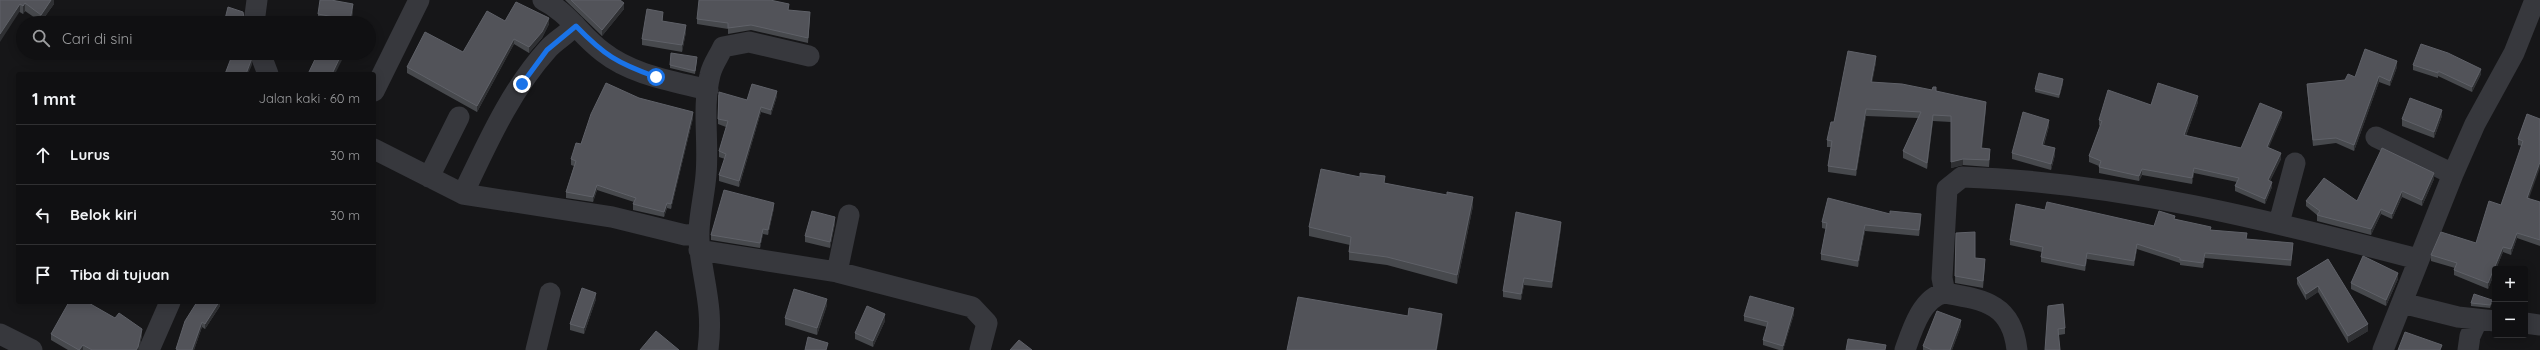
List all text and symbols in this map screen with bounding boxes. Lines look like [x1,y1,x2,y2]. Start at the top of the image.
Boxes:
search box [16,16,376,60]
icon: search [30,27,52,49]
text: Cari di sini [62,29,133,48]
route start [647,68,665,86]
route end [513,75,531,93]
text: 1 mnt [32,88,76,109]
text: Jalan kaki · 60 m [258,90,360,106]
icon: ahead [32,144,54,166]
text: Lurus [70,145,110,164]
text: 30 m [330,147,360,163]
icon: left [32,204,54,226]
text: Belok kiri [70,205,137,224]
text: 30 m [330,207,360,223]
icon: arrive [32,264,54,286]
text: Tiba di tujuan [70,265,169,284]
map controls [2492,266,2528,338]
button: + [2492,266,2528,302]
button: − [2492,302,2528,338]

